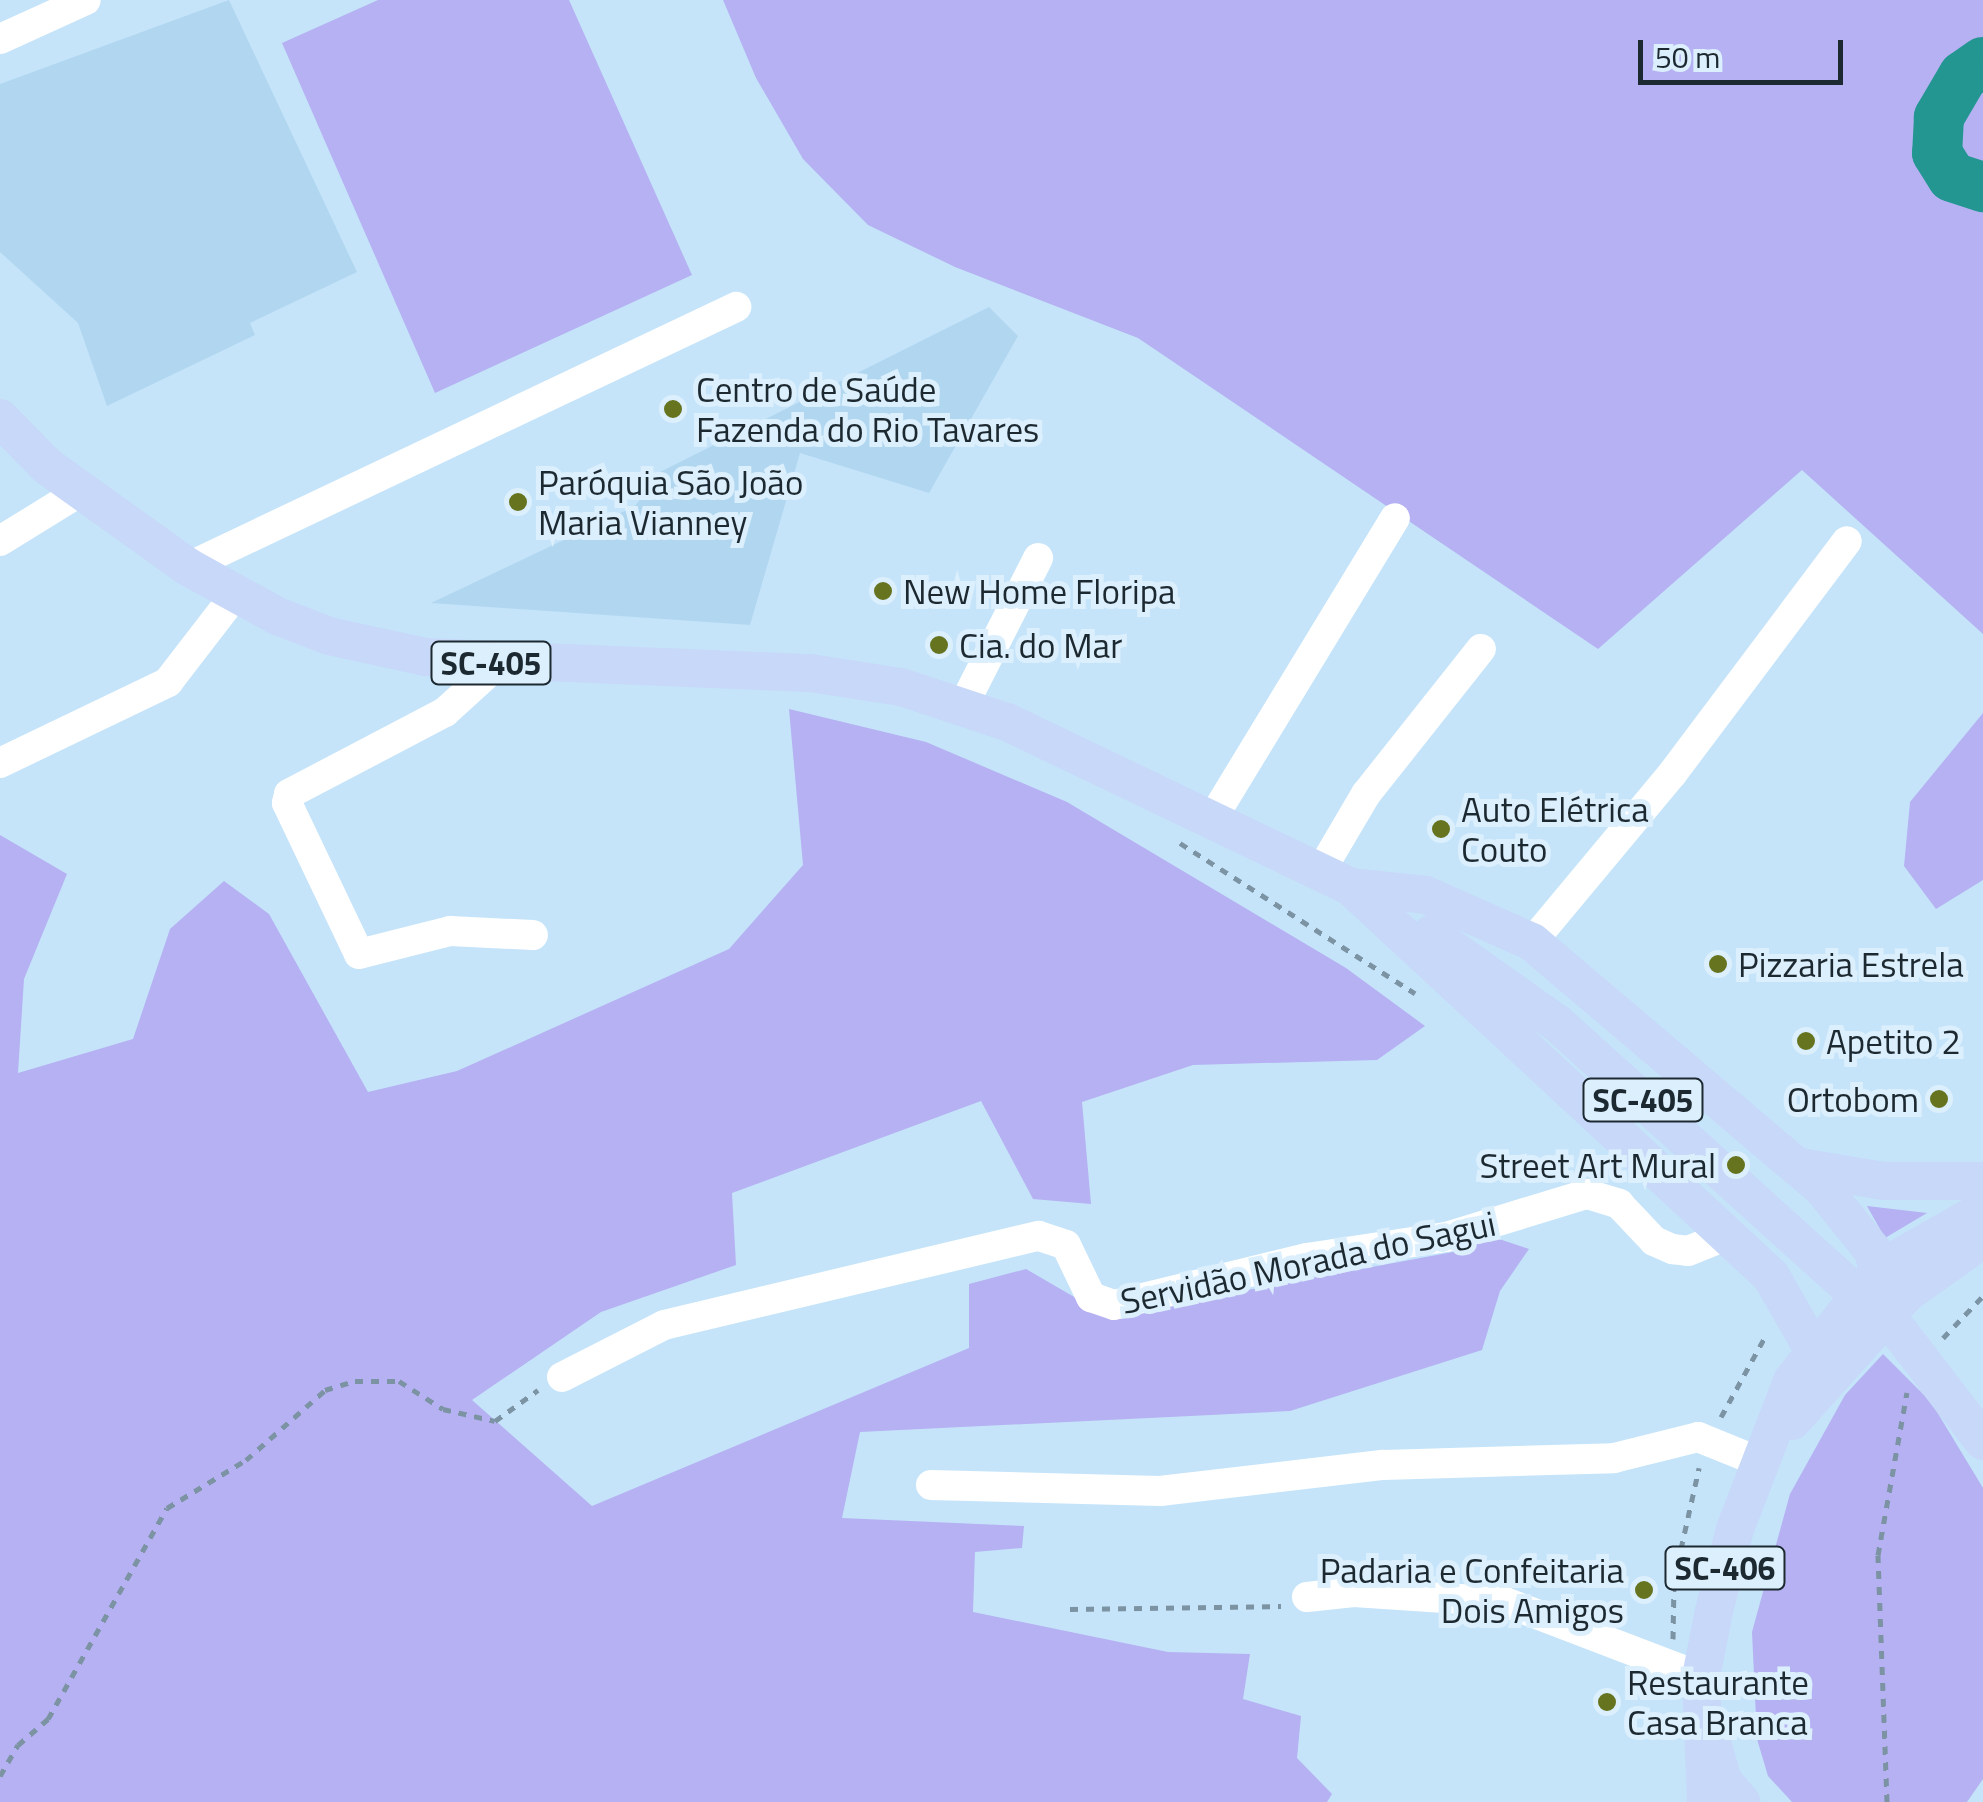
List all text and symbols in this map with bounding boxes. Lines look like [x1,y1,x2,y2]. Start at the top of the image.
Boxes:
scale bar [1643,20,1848,82]
text: 50 m [1655,34,1720,80]
place label: Centro de Saúde Fazenda do Rio Tavares [696,368,1039,450]
marker: Centro de Saúde Fazenda do Rio Tavares [660,396,686,422]
place label: Paróquia São João Maria Vianney [538,461,803,543]
marker: Paróquia São João Maria Vianney [507,491,529,513]
place label: New Home Floripa [903,570,1176,612]
marker: New Home Floripa [872,580,894,602]
place label: Cia. do Mar [959,624,1122,666]
marker: Cia. do Mar [928,634,950,656]
road number: SC-405 [428,636,554,690]
place label: Auto Elétrica Couto [1461,788,1649,870]
marker: Auto Elétrica Couto [1430,818,1452,840]
place label: Pizzaria Estrela [1738,943,1964,985]
marker: Pizzaria Estrela [1707,953,1729,975]
place label: Apetito 2 [1826,1020,1961,1062]
marker: Apetito 2 [1795,1030,1817,1052]
road number: SC-405 [1580,1073,1706,1127]
place label: Ortobom [1787,1078,1919,1120]
marker: Ortobom [1928,1088,1950,1110]
place label: Street Art Mural [1479,1144,1716,1186]
marker: Street Art Mural [1725,1154,1747,1176]
street label: Servidão Morada do Sagui [1117,1202,1499,1322]
road number: SC-406 [1662,1541,1788,1595]
place label: Padaria e Confeitaria Dois Amigos [1320,1549,1624,1631]
marker: Padaria e Confeitaria Dois Amigos [1633,1579,1655,1601]
place label: Restaurante Casa Branca [1627,1661,1809,1743]
marker: Restaurante Casa Branca [1596,1691,1618,1713]

